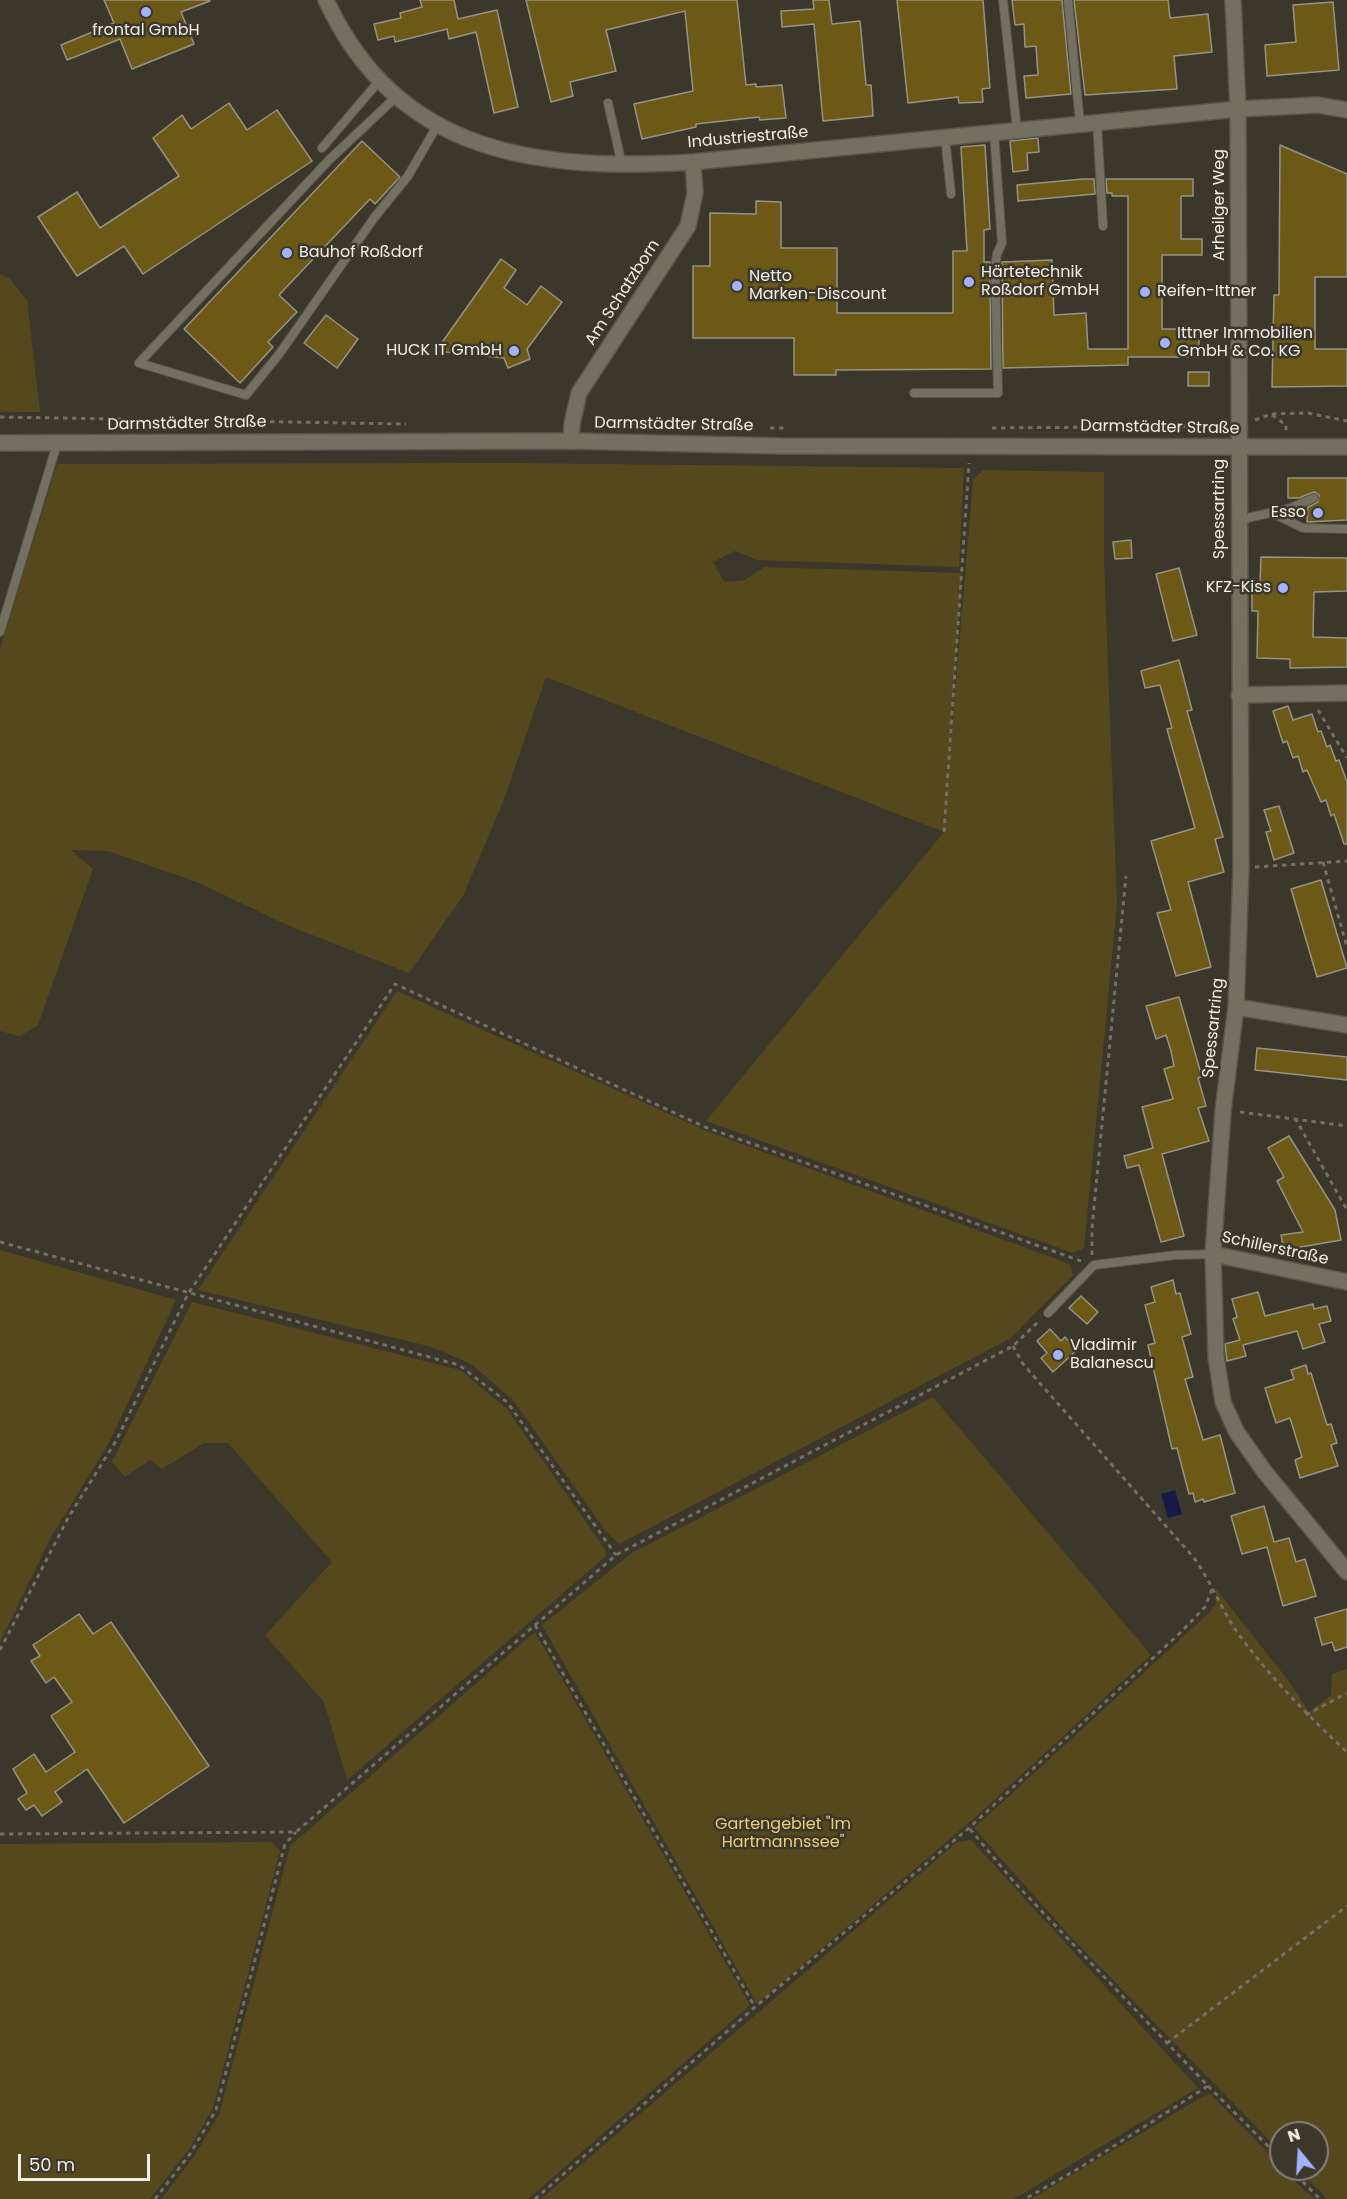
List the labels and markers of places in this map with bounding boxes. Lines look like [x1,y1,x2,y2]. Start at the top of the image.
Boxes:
marker: frontal GmbH [139,5,153,19]
place label: frontal GmbH [92,21,200,41]
place label: Bauhof Roßdorf [299,243,423,263]
marker: Bauhof Roßdorf [280,246,294,260]
place label: Härtetechnik Roßdorf GmbH [981,263,1099,301]
place label: Netto Marken-Discount [749,267,887,305]
marker: Härtetechnik Roßdorf GmbH [962,275,976,289]
marker: Netto Marken-Discount [730,279,744,293]
place label: Reifen-Ittner [1157,282,1257,302]
marker: Reifen-Ittner [1138,285,1152,299]
place label: Ittner Immobilien GmbH & Co. KG [1177,324,1313,362]
marker: Ittner Immobilien GmbH & Co. KG [1158,336,1172,350]
place label: HUCK IT GmbH [386,341,502,361]
marker: HUCK IT GmbH [507,344,521,358]
place label: Esso [1271,503,1306,523]
marker: Esso [1311,506,1325,520]
place label: KFZ-Kiss [1206,578,1271,598]
marker: KFZ-Kiss [1276,581,1290,595]
place label: Vladimir Balanescu [1070,1336,1154,1374]
marker: Vladimir Balanescu [1051,1348,1065,1362]

